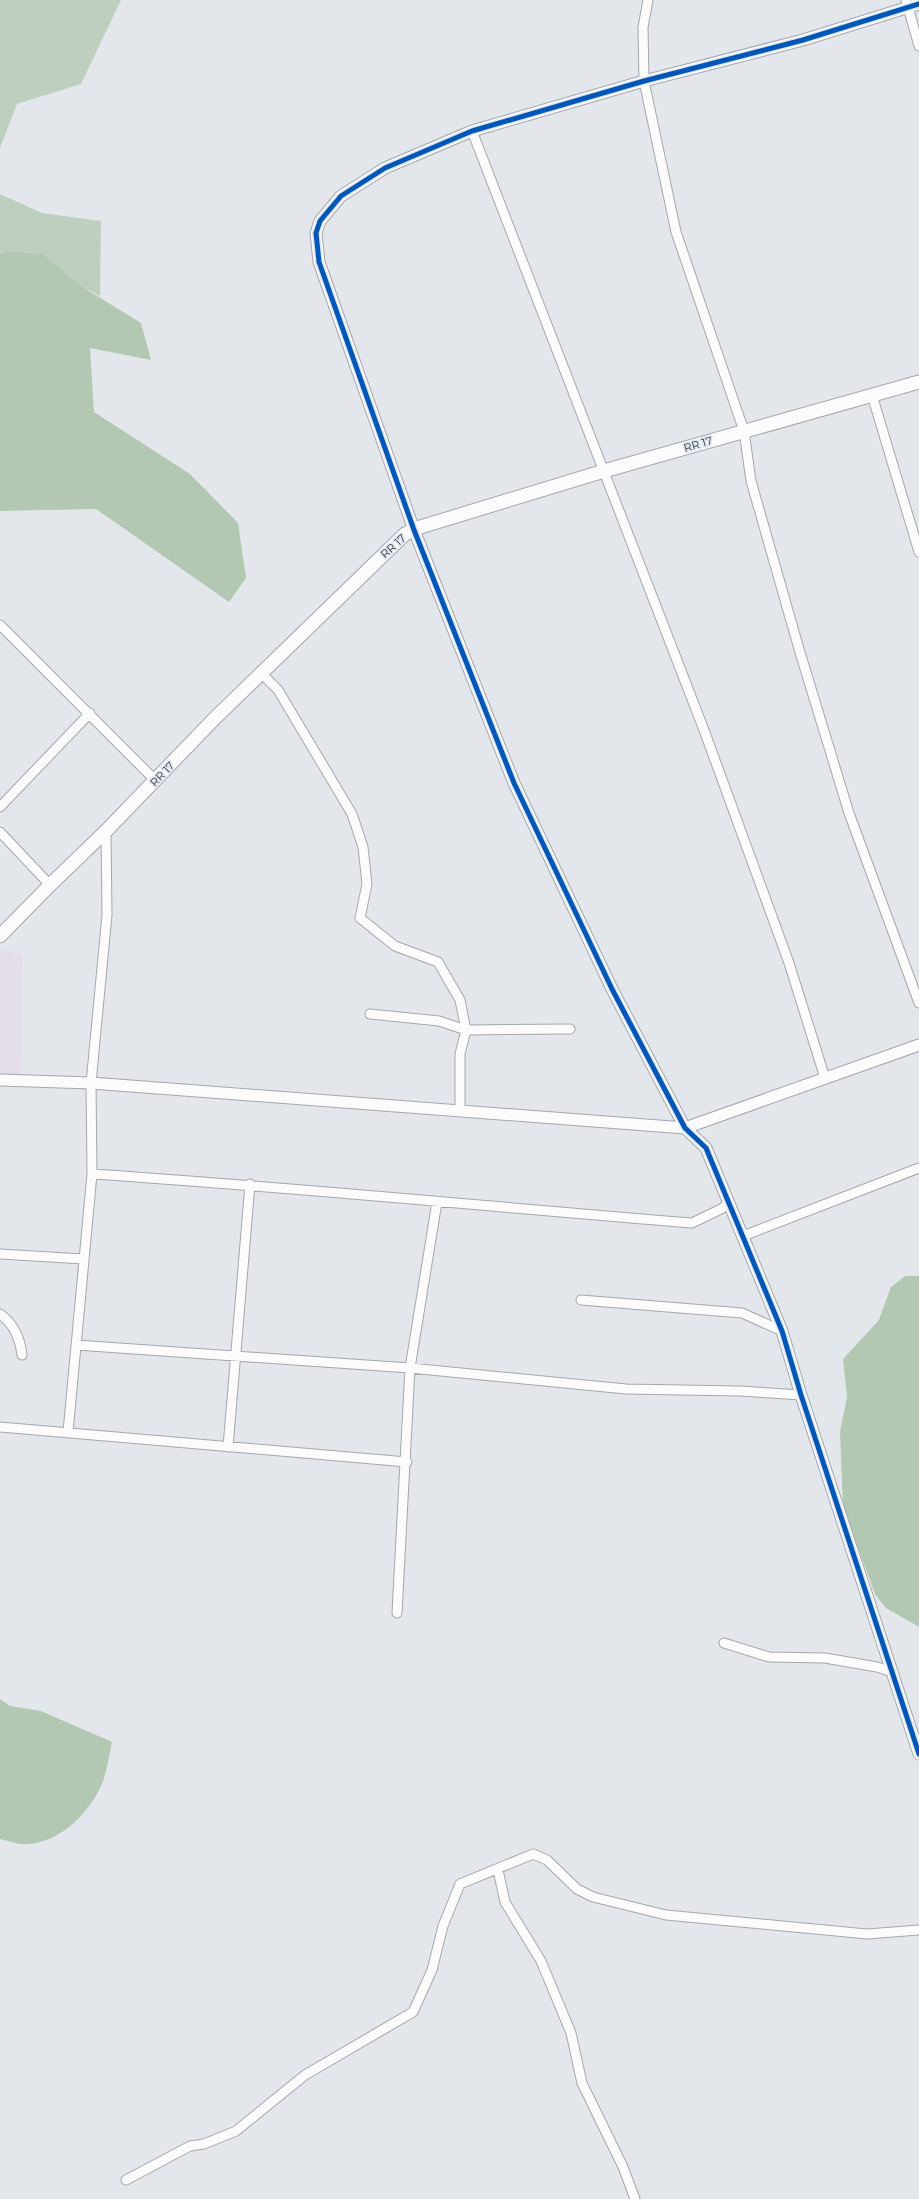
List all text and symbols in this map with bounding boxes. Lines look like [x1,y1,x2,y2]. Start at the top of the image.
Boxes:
street label: RR 17 [682,433,714,455]
street label: RR 17 [377,531,409,561]
street label: RR 17 [147,759,177,789]

